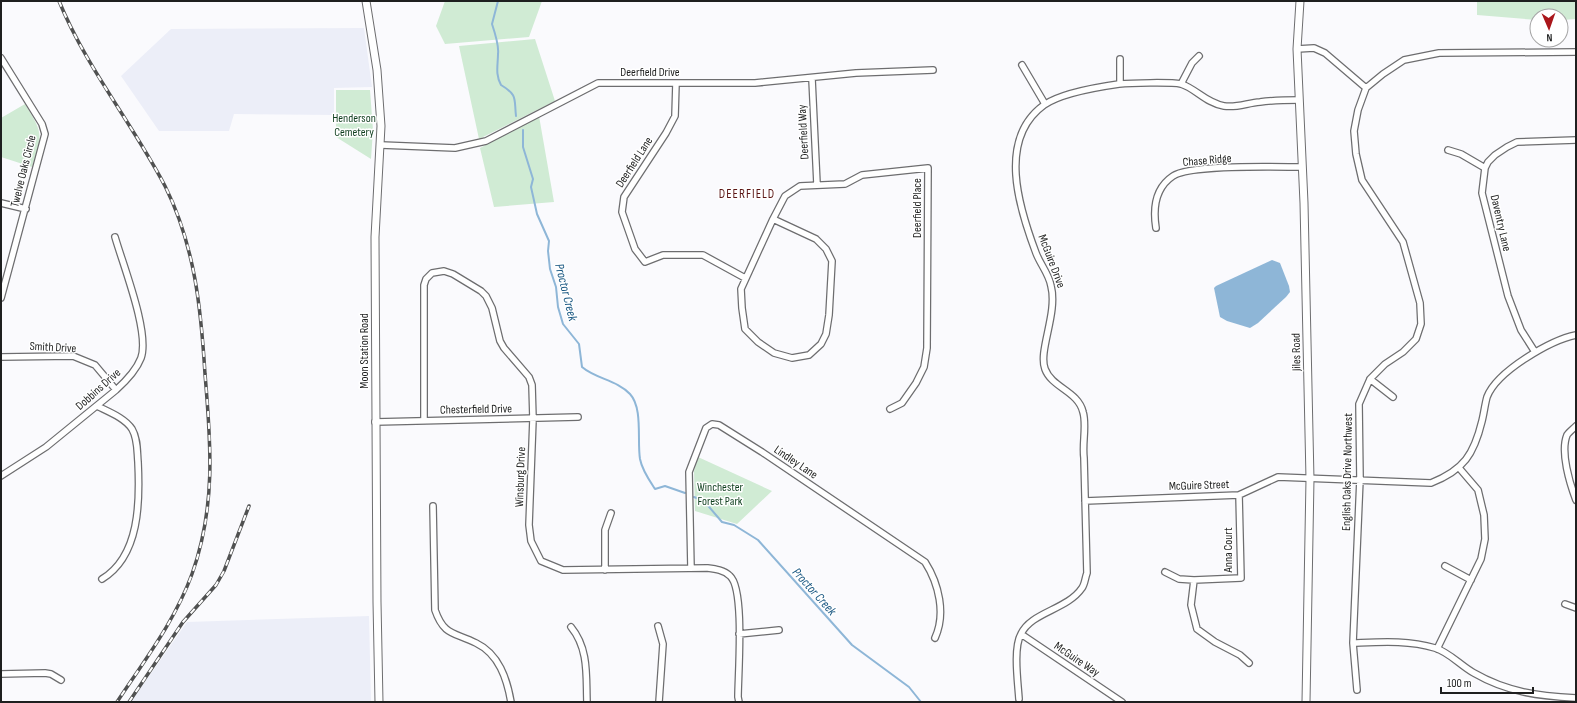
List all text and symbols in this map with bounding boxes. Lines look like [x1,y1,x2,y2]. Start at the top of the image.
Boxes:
north arrow [1529,8,1569,48]
text: N [1546,31,1552,44]
street label: Deerfield Drive [620,65,680,80]
street label: Deerfield Way [795,104,812,160]
park label: Henderson Cemetery [332,111,376,140]
street label: Twelve Oaks Circle [7,133,40,209]
street label: Deerfield Lane [613,134,656,190]
street label: Chase Ridge [1182,151,1232,170]
street label: Deerfield Place [910,178,925,238]
district label: DEERFIELD [719,186,775,202]
street label: Daventry Lane [1487,193,1514,253]
street label: McGuire Drive [1034,232,1069,290]
water label: Proctor Creek [551,262,581,324]
street label: Moon Station Road [357,313,372,389]
street label: Jiles Road [1289,333,1304,372]
street label: Smith Drive [29,339,77,356]
street label: Dobbins Drive [73,365,124,413]
street label: Chesterfield Drive [440,401,512,418]
street label: English Oaks Drive Northwest [1339,413,1356,531]
street label: Lindley Lane [771,442,821,483]
street label: Winsburg Drive [512,446,529,507]
street label: McGuire Street [1169,477,1230,494]
park label: Winchester Forest Park [697,480,744,509]
street label: Anna Court [1221,527,1236,574]
water label: Proctor Creek [789,565,841,620]
street label: McGuire Way [1051,639,1103,680]
scale bar [1441,669,1533,695]
text: 100 m [1447,676,1472,691]

